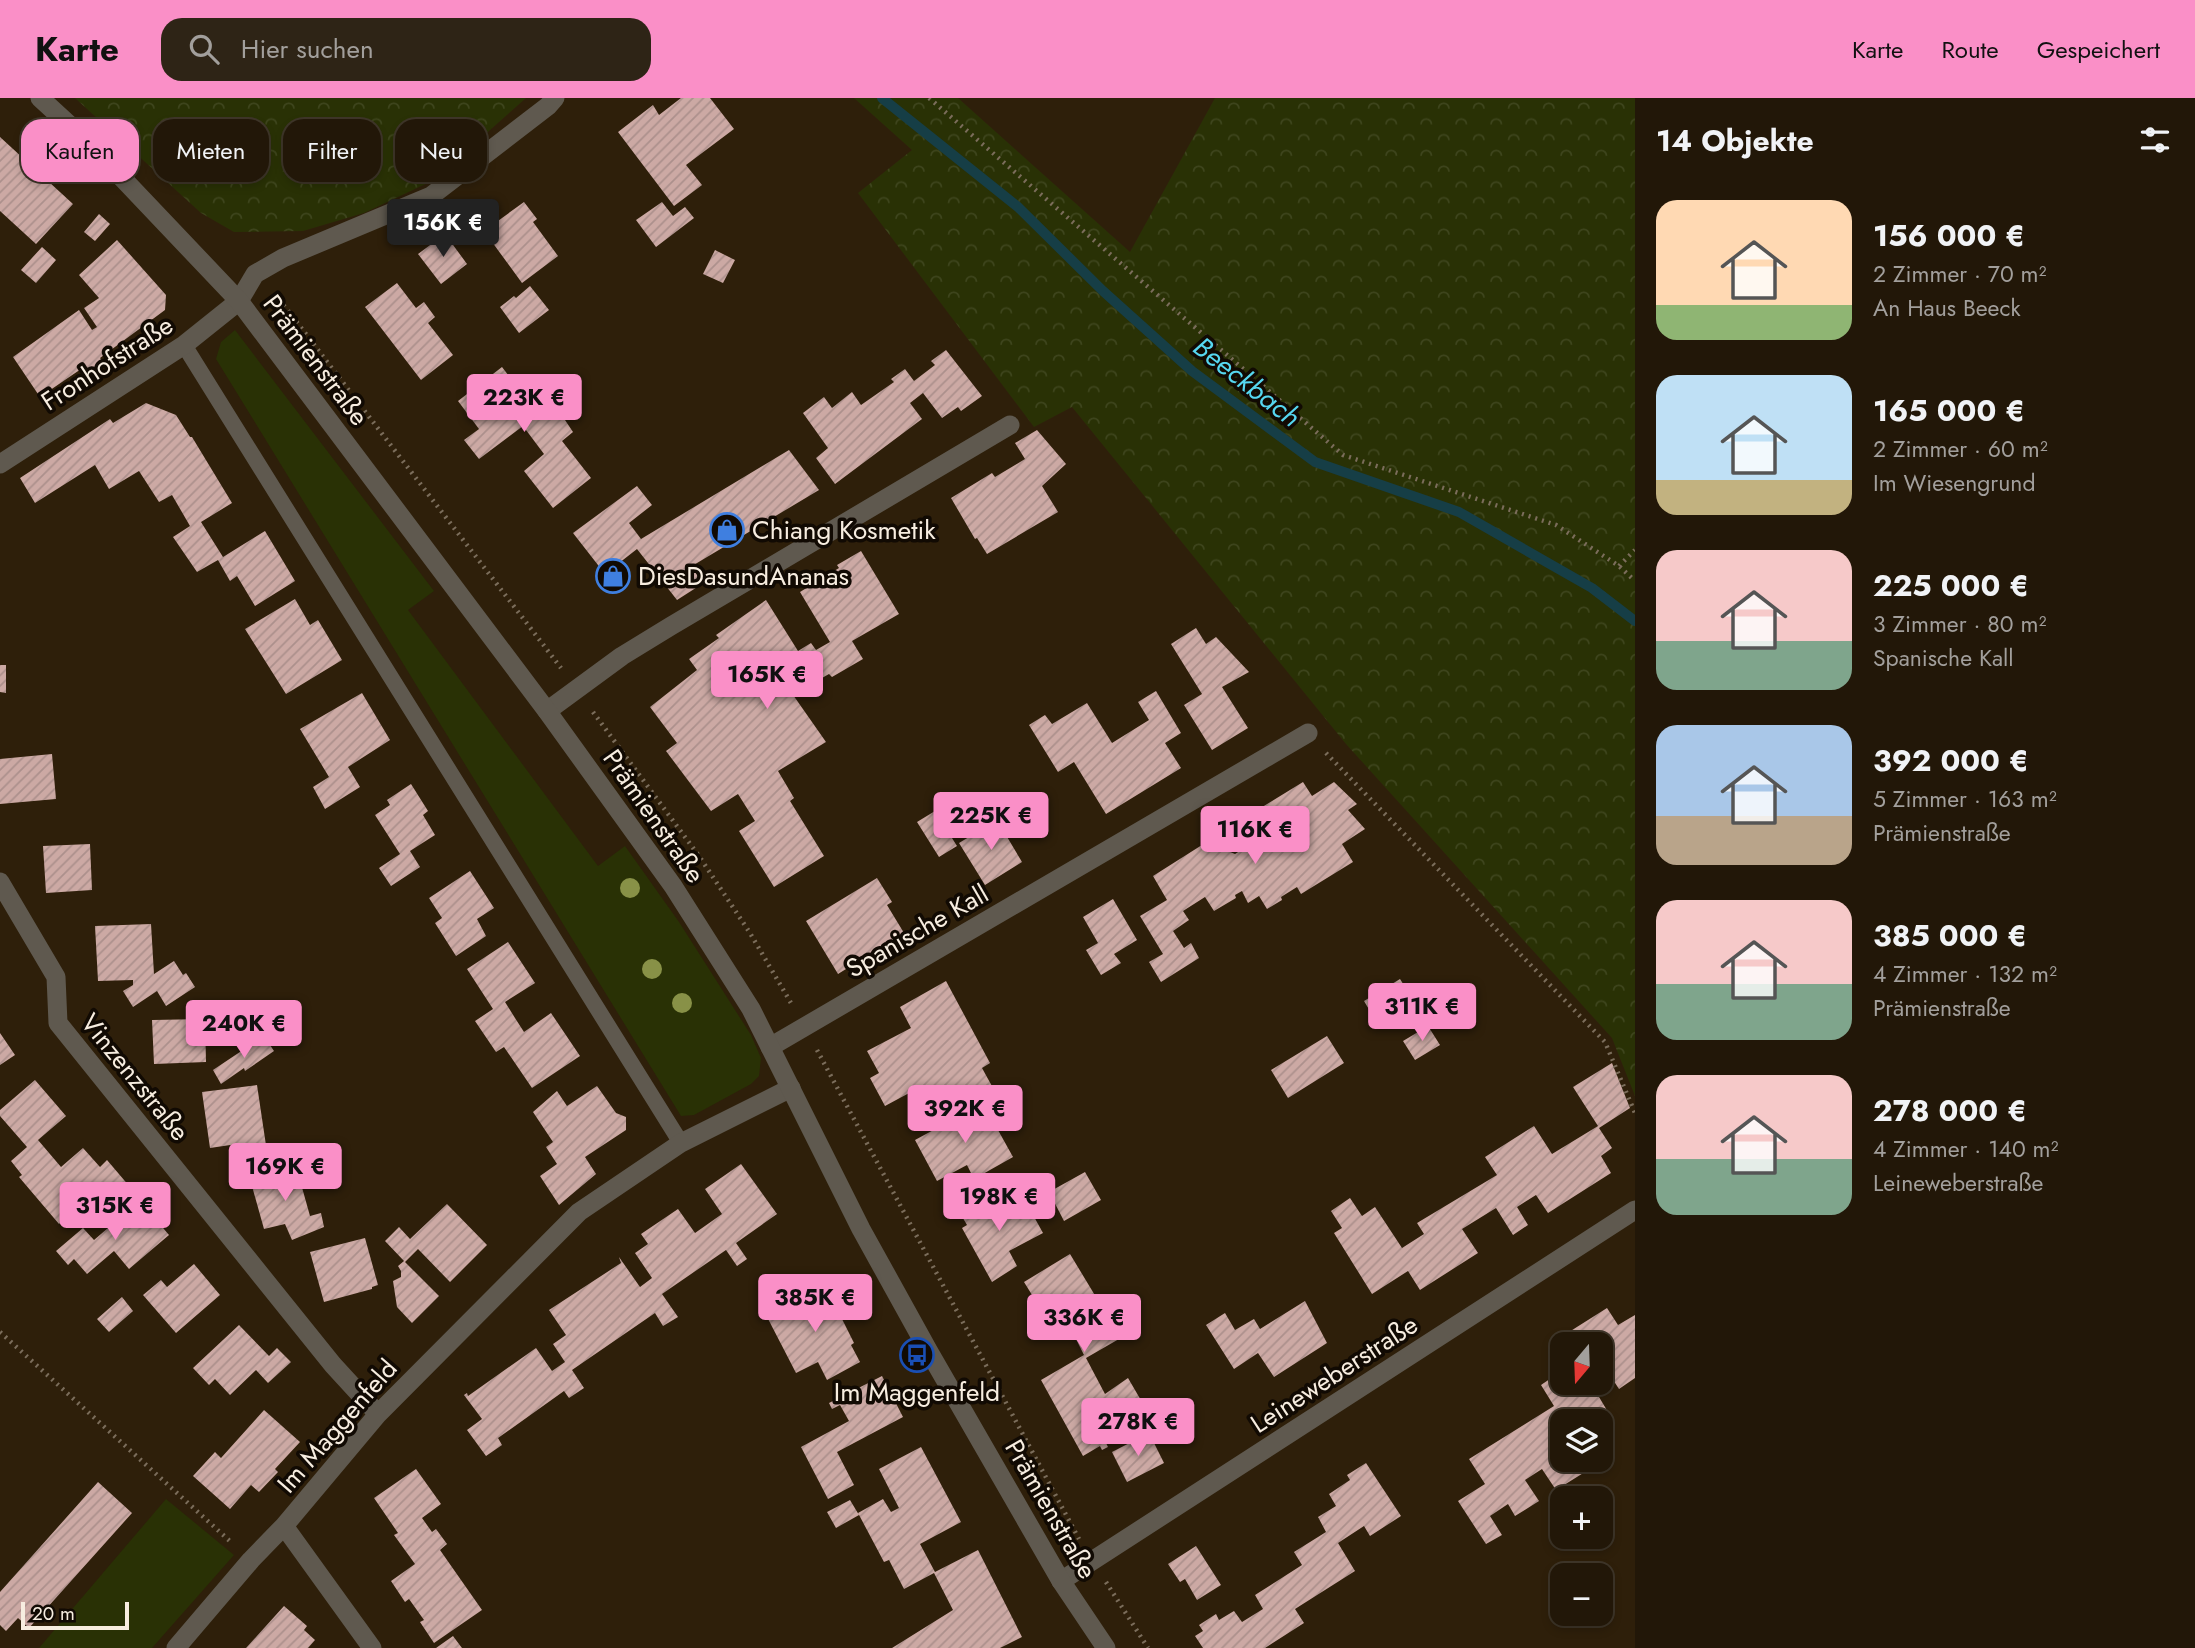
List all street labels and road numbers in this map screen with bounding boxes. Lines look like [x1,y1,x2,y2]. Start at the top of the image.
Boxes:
street label: Prämienstraße [254,286,378,434]
street label: Fronhofstraße [34,306,180,420]
street label: Prämienstraße [594,741,714,891]
street label: Spanische Kall [839,875,995,987]
street label: Vinzenzstraße [72,1005,198,1149]
street label: Leineweberstraße [1243,1306,1425,1442]
street label: Im Maggenfeld [268,1351,406,1501]
street label: Prämienstraße [996,1432,1106,1586]

